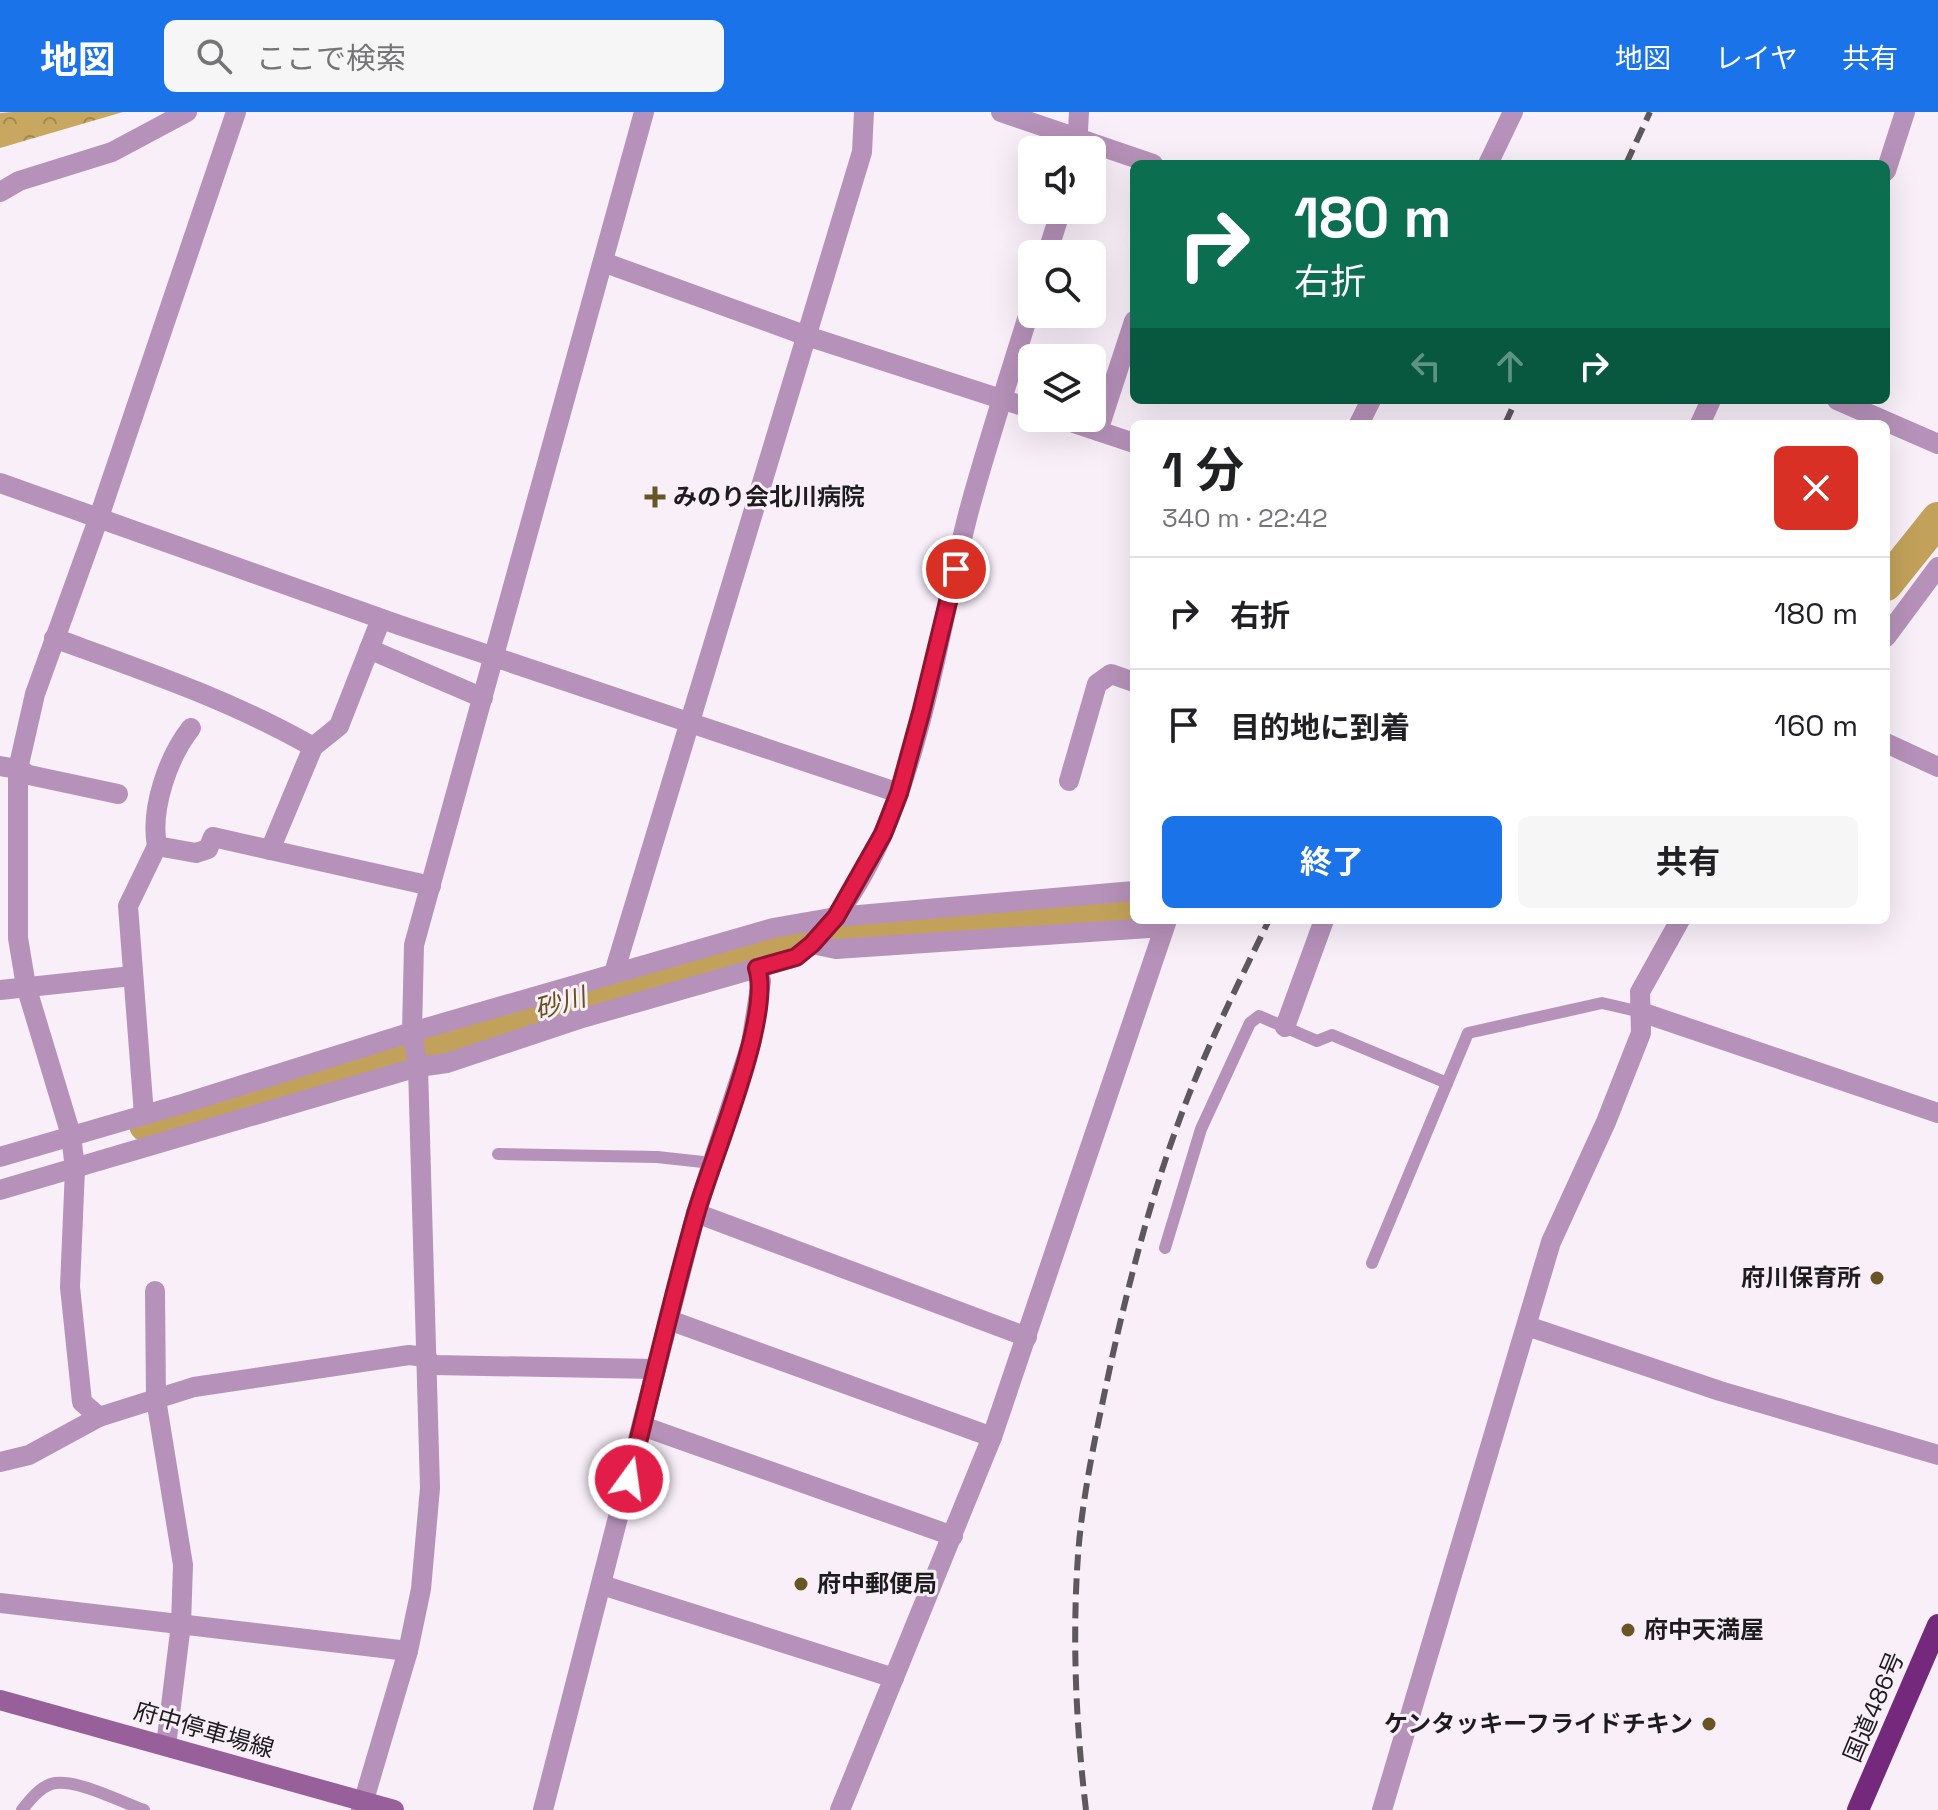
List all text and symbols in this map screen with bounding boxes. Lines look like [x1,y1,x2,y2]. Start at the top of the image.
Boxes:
search box [164,20,724,92]
icon: search [192,34,236,78]
text: 地図 [40,36,116,84]
text: ここで検索 [256,39,406,78]
text: 地図 [1615,40,1671,76]
text: レイヤ [1715,40,1798,76]
text: 共有 [1842,40,1898,76]
map controls [1018,136,1106,432]
button: sound [1018,136,1106,224]
text: 180 m [1294,182,1451,253]
icon: right [1162,192,1266,296]
button: search [1018,240,1106,328]
text: 右折 [1294,259,1366,305]
button: layers [1018,344,1106,432]
icon: left [1404,344,1448,388]
icon: ahead [1488,344,1532,388]
icon: right [1572,344,1616,388]
text: 1 分 [1162,440,1244,501]
button: close [1774,446,1858,530]
place label: みのり会北川病院 [673,481,865,512]
marker: みのり会北川病院 [644,486,666,508]
text: 340 m · 22:42 [1162,501,1328,535]
pin [922,535,990,603]
icon: arrive [934,547,978,591]
icon: right [1162,591,1206,635]
text: 180 m [1774,594,1858,633]
text: 右折 [1230,596,1290,635]
icon: arrive [1162,703,1206,747]
text: 160 m [1774,706,1858,745]
text: 目的地に到着 [1230,708,1410,747]
button: 終了 [1162,816,1502,908]
button: 共有 [1518,816,1858,908]
water label: 砂川 [530,979,593,1027]
place label: 府川保育所 [1741,1262,1861,1293]
marker: 府川保育所 [1868,1269,1886,1287]
position arrow [587,1437,671,1521]
place label: 府中郵便局 [817,1568,937,1599]
marker: 府中郵便局 [792,1575,810,1593]
place label: 府中天満屋 [1644,1614,1764,1645]
marker: 府中天満屋 [1619,1621,1637,1639]
street label: 国道486号 [1836,1647,1911,1767]
street label: 府中停車場線 [131,1695,278,1764]
place label: ケンタッキーフライドチキン [1384,1708,1693,1739]
marker: ケンタッキーフライドチキン [1700,1715,1718,1733]

